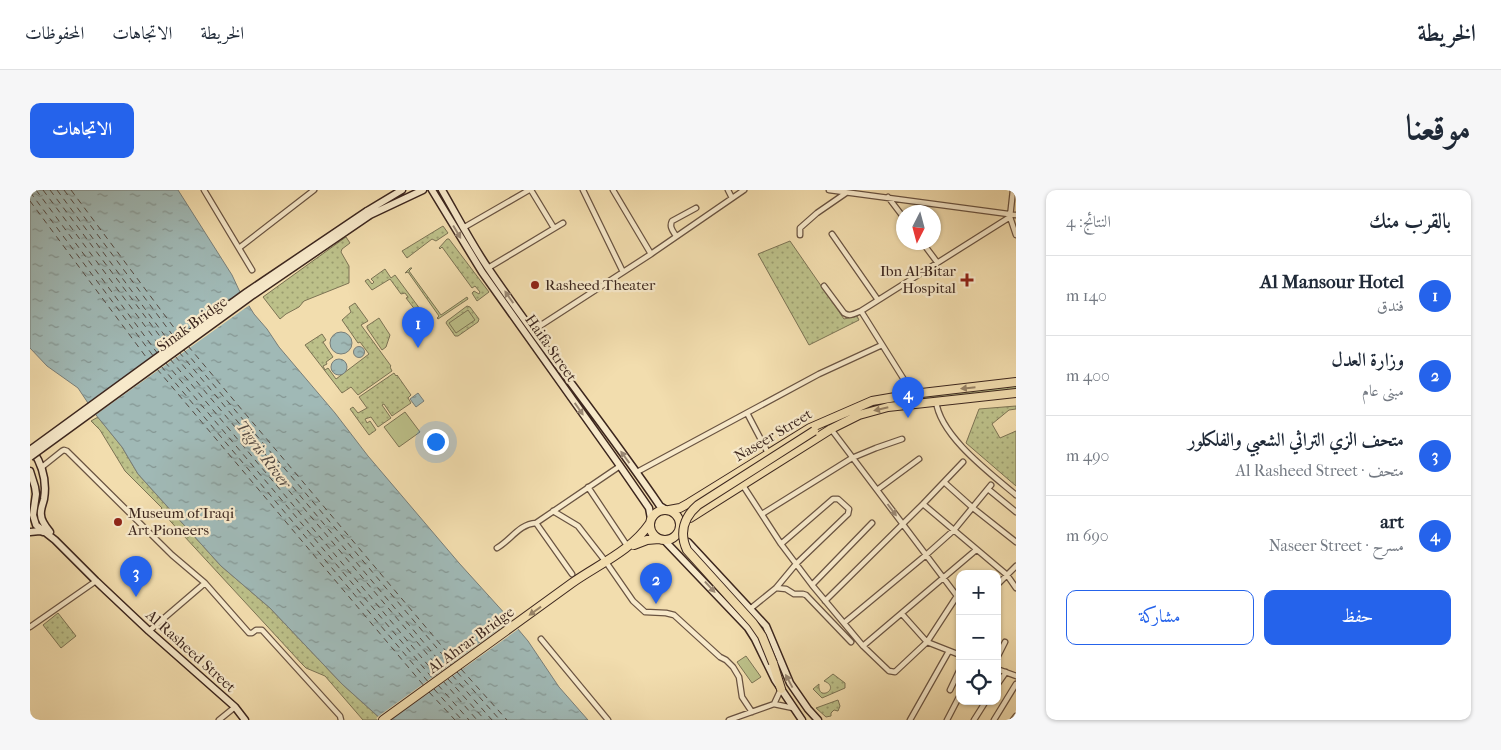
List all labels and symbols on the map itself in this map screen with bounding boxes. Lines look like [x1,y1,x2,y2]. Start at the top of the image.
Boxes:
north arrow [896,205,941,250]
one-way arrow [452,225,462,238]
place label: Ibn Al-Bitar Hospital [880,262,957,297]
marker: Ibn Al-Bitar Hospital [960,273,974,287]
place label: Rasheed Theater [545,276,656,294]
marker: Rasheed Theater [529,279,541,291]
one-way arrow [504,290,514,304]
street label: Sinak Bridge [153,292,231,356]
pin: 1 [402,307,434,348]
street label: Haifa Street [521,311,581,386]
pin: 4 [892,377,924,418]
one-way arrow [959,384,975,392]
one-way arrow [574,402,584,416]
street label: Naseer Street [731,404,816,465]
one-way arrow [873,405,888,413]
water label: Tigris River [232,417,296,493]
your location [423,429,449,455]
one-way arrow [620,450,630,464]
one-way arrow [886,503,897,516]
place label: Museum of Iraqi Art Pioneers [127,504,235,539]
marker: Museum of Iraqi Art Pioneers [112,516,124,528]
pin: 3 [120,556,152,597]
pin: 2 [640,563,672,604]
one-way arrow [704,581,716,593]
street label: Al Ahrar Bridge [424,602,518,678]
street label: Al Rasheed Street [142,605,240,697]
one-way arrow [528,606,542,616]
one-way arrow [785,674,794,687]

